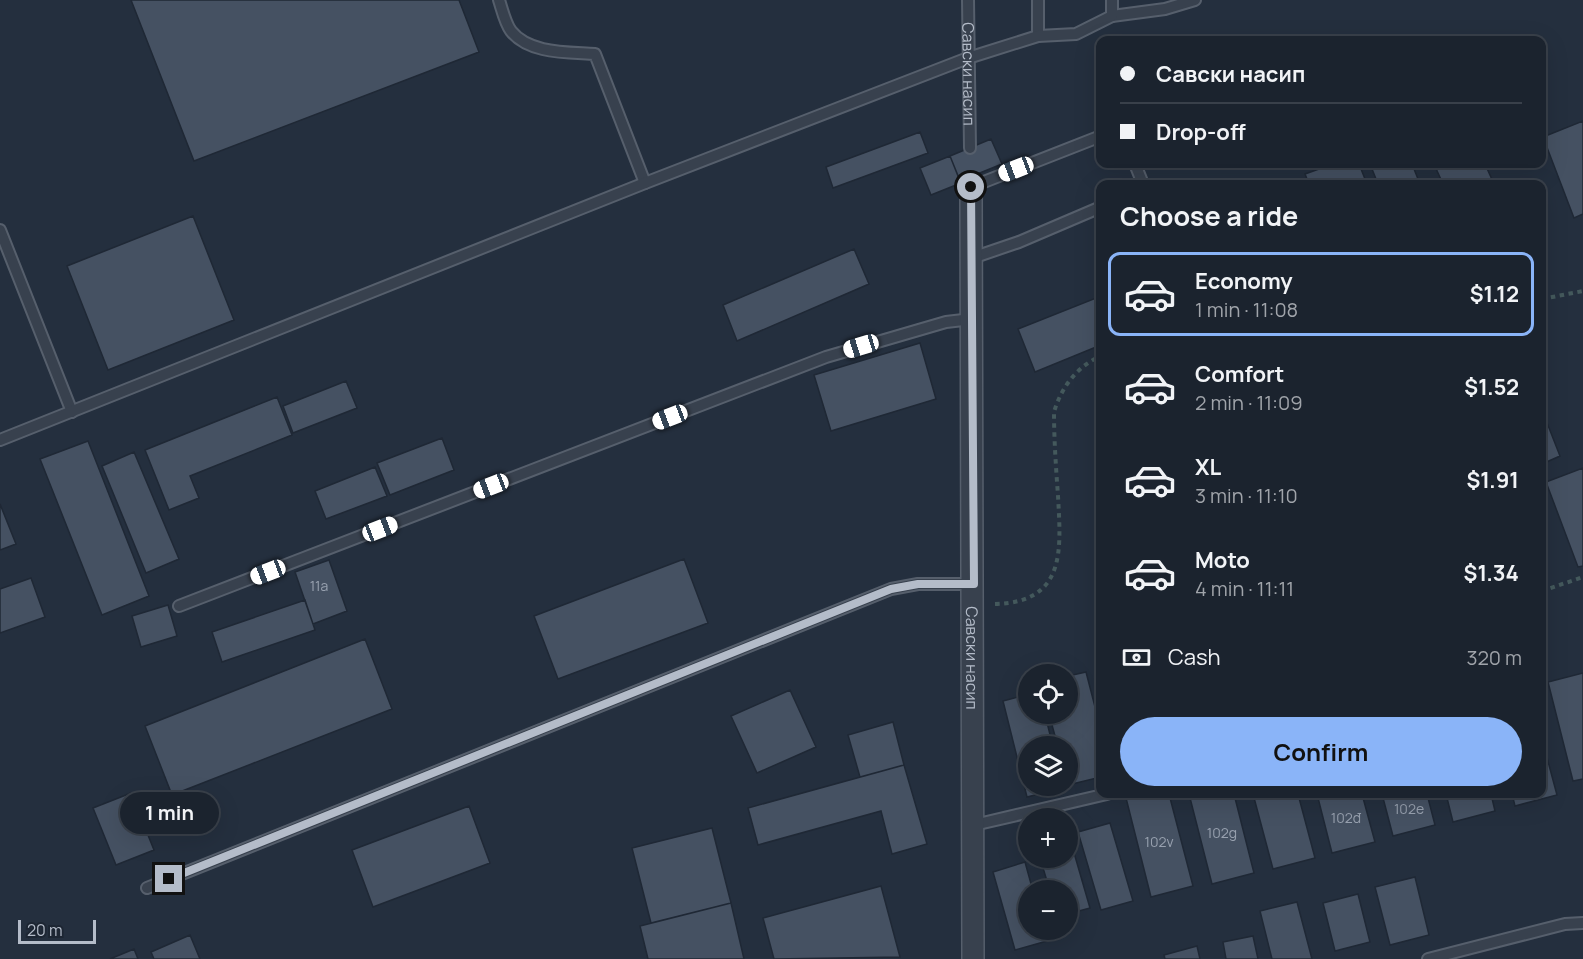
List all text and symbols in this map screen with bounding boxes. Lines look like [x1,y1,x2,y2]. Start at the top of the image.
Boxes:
street label: Савски насип [957,22,981,126]
text: Савски насип [1156,59,1305,89]
text: Drop-off [1156,117,1246,147]
car [996,154,1036,184]
route start [957,173,984,200]
text: Choose a ride [1120,197,1298,234]
text: Economy [1195,266,1293,296]
icon: car [1123,267,1177,321]
text: $1.12 [1470,279,1519,309]
text: 1 min · 11:08 [1195,296,1298,323]
car [841,332,881,360]
text: Comfort [1195,359,1284,389]
icon: car [1123,360,1177,414]
text: $1.52 [1464,372,1519,402]
text: 2 min · 11:09 [1195,389,1303,416]
car [650,402,690,432]
text: XL [1195,452,1221,482]
icon: car [1123,453,1177,507]
text: $1.91 [1466,465,1519,495]
car [471,471,511,501]
text: 3 min · 11:10 [1195,482,1298,509]
car [360,514,400,544]
text: Moto [1195,545,1250,575]
icon: car [1123,546,1177,600]
car [248,557,288,587]
text: $1.34 [1464,558,1519,588]
text: 4 min · 11:11 [1195,575,1294,602]
house number: 11a [310,576,328,595]
street label: Савски насип [961,606,983,710]
icon: cash [1120,641,1153,674]
text: Cash [1168,642,1221,672]
text: 320 m [1466,644,1522,671]
map controls [1018,664,1078,940]
button: locate [1018,664,1078,724]
button: Confirm [1120,717,1522,786]
button: layers [1018,736,1078,796]
callout: 1 min [120,792,219,834]
text: 1 min [145,799,194,826]
house number: 102e [1394,799,1424,818]
button: + [1018,808,1078,868]
house number: 102đ [1331,808,1362,827]
house number: 102g [1207,823,1237,842]
house number: 102v [1144,832,1174,851]
route end [155,865,182,892]
button: − [1018,880,1078,940]
scale bar [18,917,96,944]
text: 20 m [27,919,63,941]

